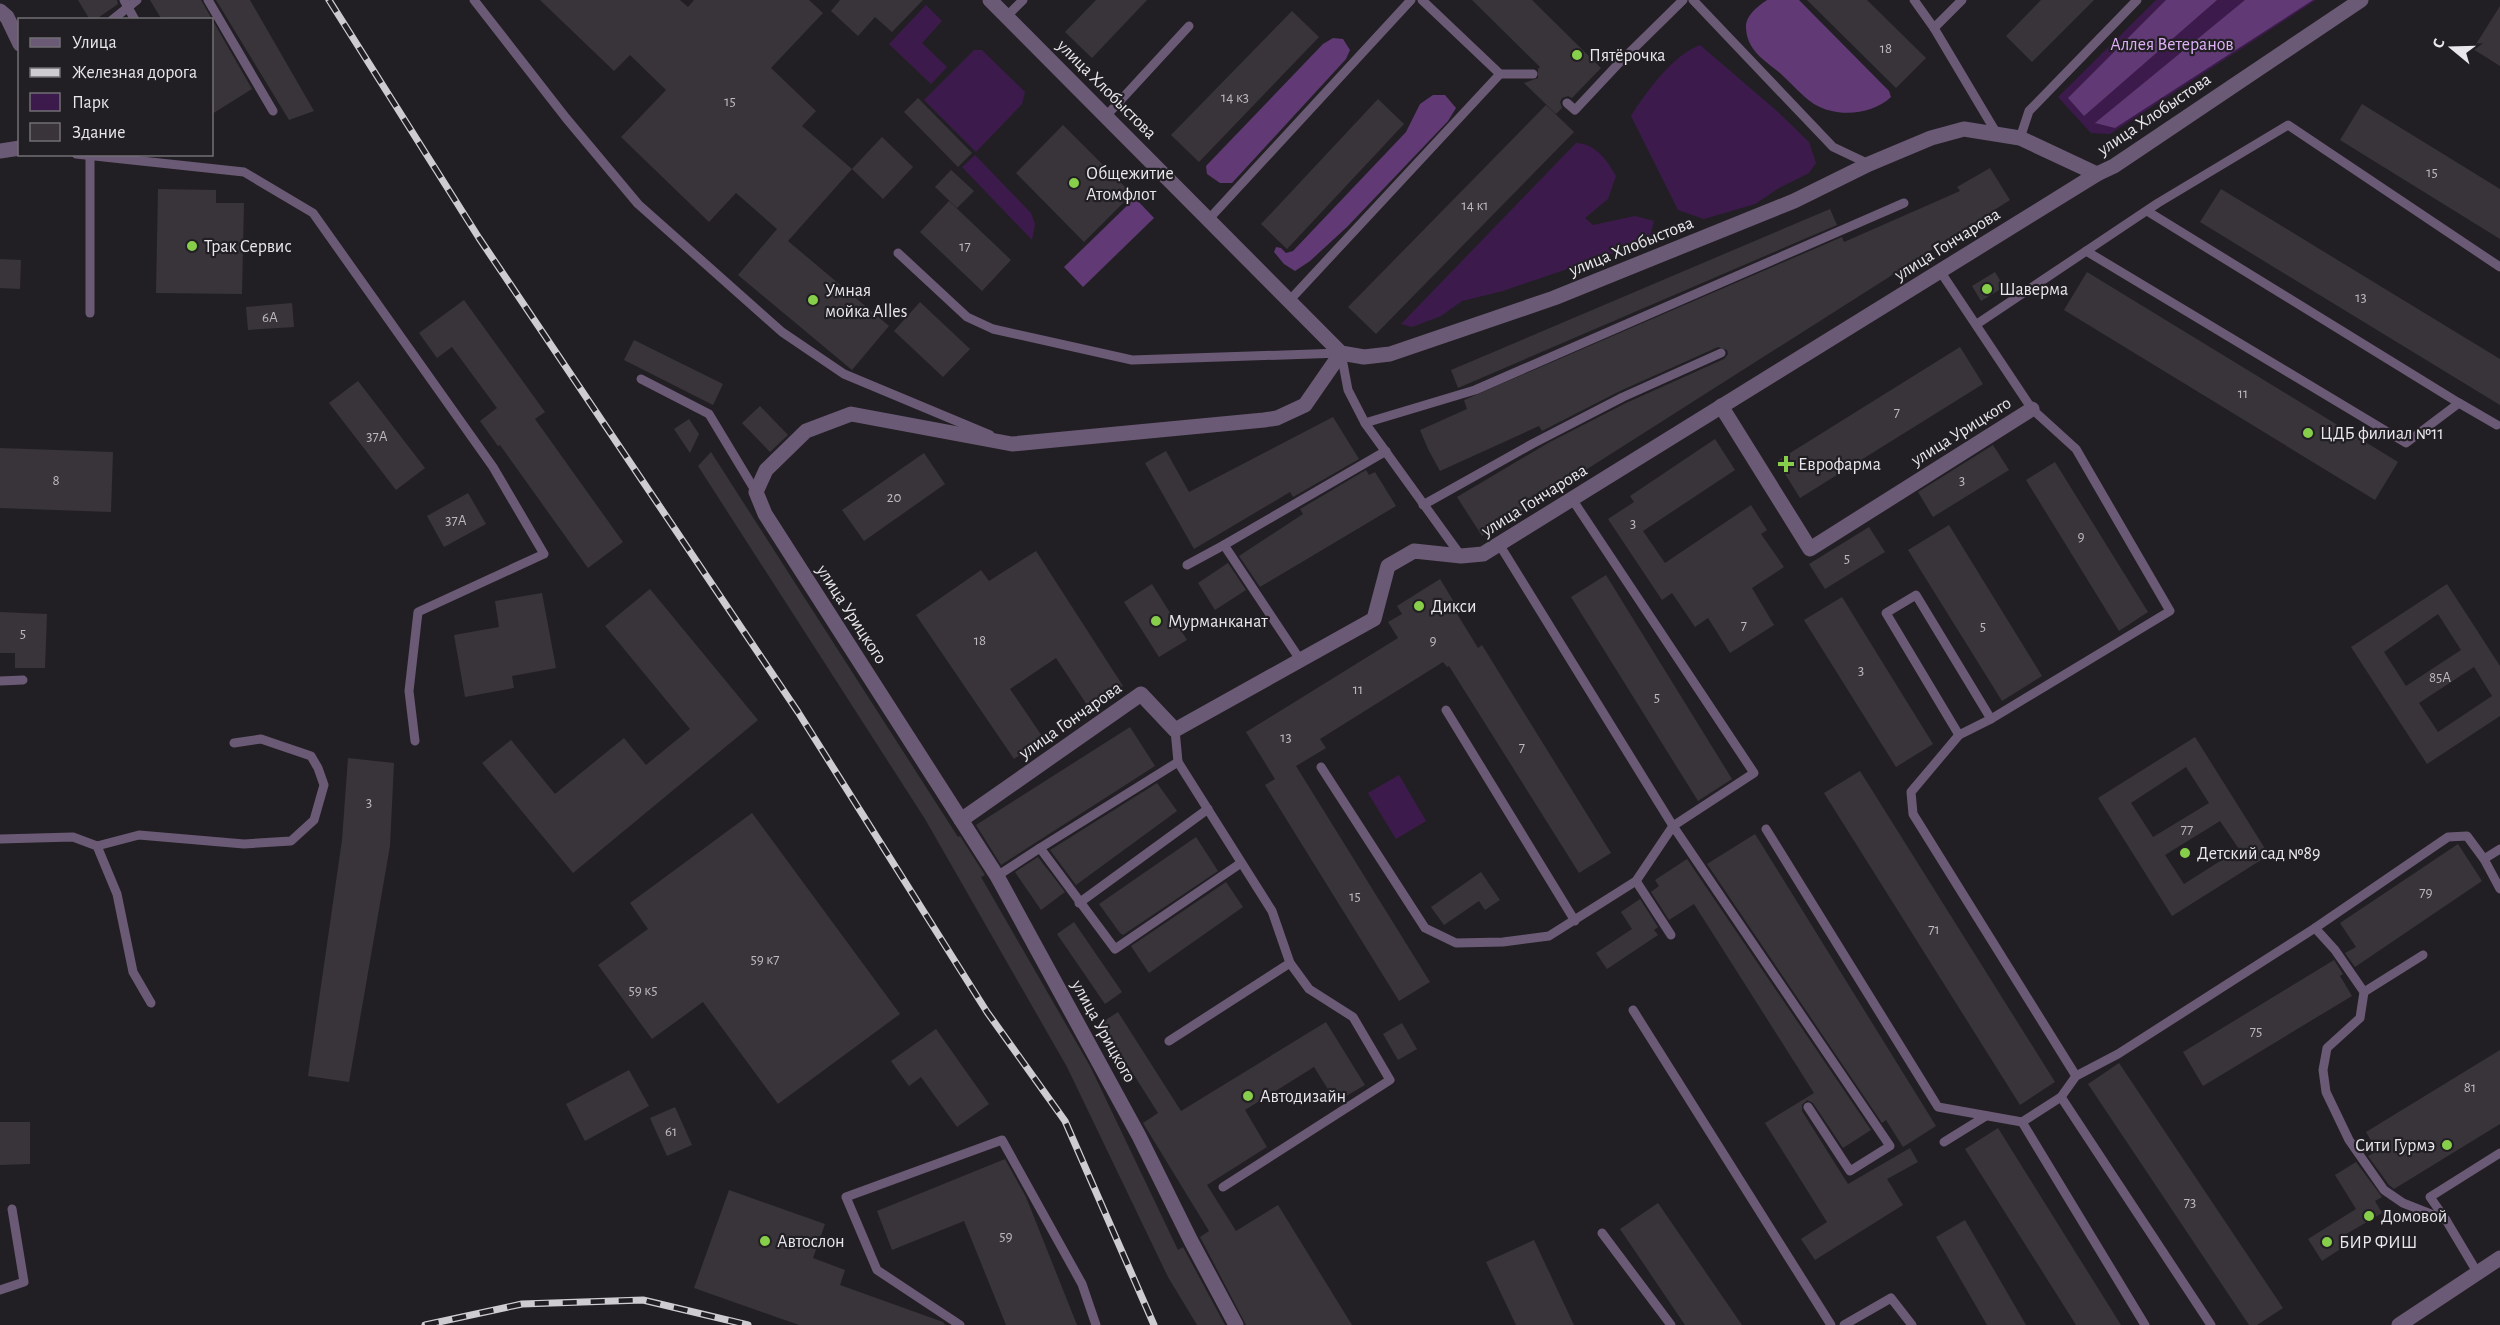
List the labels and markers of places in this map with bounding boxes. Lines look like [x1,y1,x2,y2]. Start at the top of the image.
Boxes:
place label: Пятёрочка [1589,47,1666,65]
marker: Пятёрочка [1570,48,1584,62]
place label: Общежитие Атомфлот [1086,164,1174,204]
marker: Общежитие Атомфлот [1067,176,1081,190]
place label: Трак Сервис [204,238,292,256]
marker: Трак Сервис [185,239,199,253]
place label: Шаверма [1999,281,2068,299]
place label: Умная мойка Alles [825,282,907,321]
marker: Шаверма [1980,282,1994,296]
marker: Умная мойка Alles [806,293,820,307]
place label: ЦДБ филиал №11 [2320,425,2444,443]
marker: ЦДБ филиал №11 [2301,426,2315,440]
place label: Еврофарма [1798,456,1881,474]
marker: Еврофарма [1779,457,1793,471]
place label: Дикси [1431,598,1477,616]
marker: Дикси [1412,599,1426,613]
place label: Мурманканат [1168,613,1268,631]
marker: Мурманканат [1149,614,1163,628]
place label: Детский сад №89 [2197,845,2321,863]
marker: Детский сад №89 [2178,846,2192,860]
place label: Автодизайн [1260,1088,1346,1106]
marker: Автодизайн [1241,1089,1255,1103]
place label: Сити Гурмэ [2355,1137,2435,1155]
marker: Сити Гурмэ [2440,1138,2454,1152]
place label: Домовой [2381,1208,2447,1226]
marker: Домовой [2362,1209,2376,1223]
place label: Автослон [777,1233,845,1251]
marker: Автослон [758,1234,772,1248]
place label: БИР ФИШ [2339,1234,2418,1252]
marker: БИР ФИШ [2320,1235,2334,1249]

